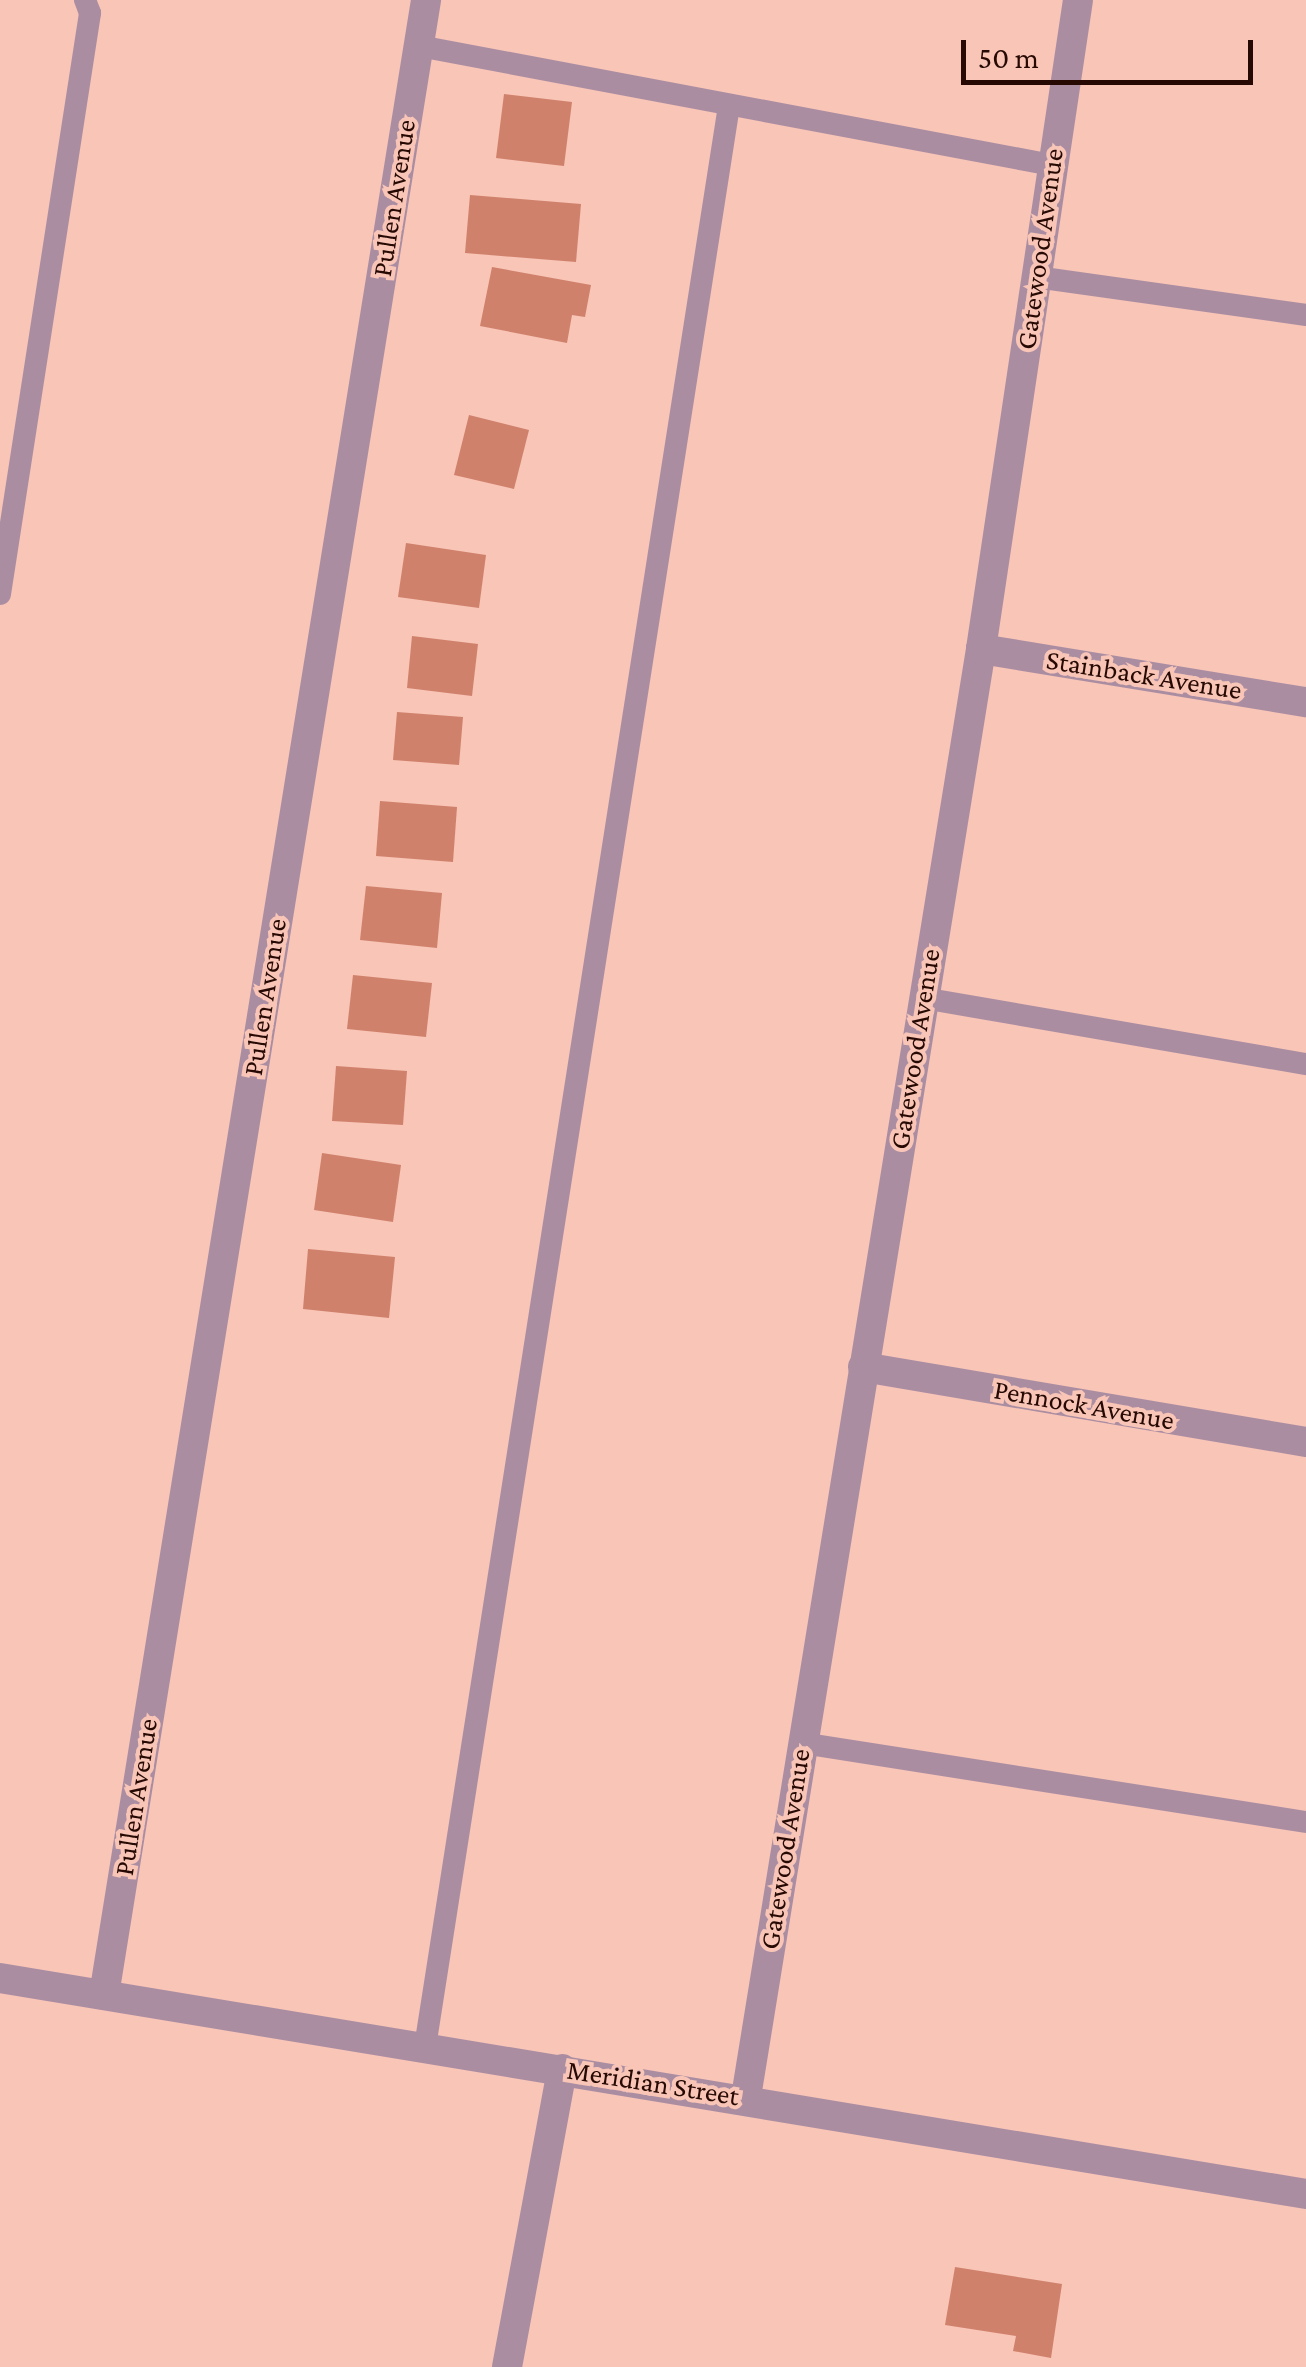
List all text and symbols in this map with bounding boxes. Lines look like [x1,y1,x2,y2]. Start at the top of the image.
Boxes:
scale bar [966,20,1258,82]
text: 50 m [978,41,1039,74]
street label: Pullen Avenue [365,117,423,279]
street label: Gatewood Avenue [1009,146,1071,352]
street label: Stainback Avenue [1044,643,1244,707]
street label: Pullen Avenue [236,916,294,1078]
street label: Gatewood Avenue [883,946,947,1152]
street label: Pennock Avenue [991,1373,1177,1437]
street label: Pullen Avenue [107,1716,165,1878]
street label: Gatewood Avenue [753,1746,817,1952]
street label: Meridian Street [565,2053,741,2113]

